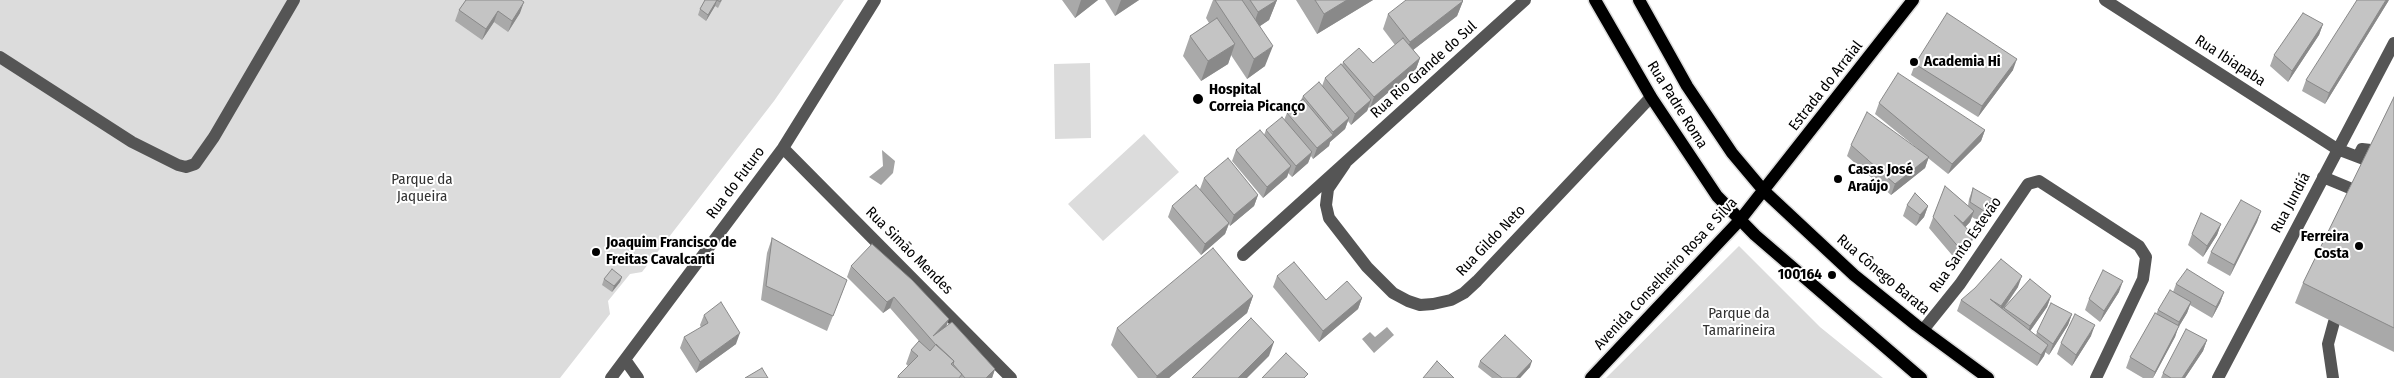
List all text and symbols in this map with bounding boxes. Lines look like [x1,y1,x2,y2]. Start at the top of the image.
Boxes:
street label: Rua Rio Grande do Sul [1367,18,1481,122]
street label: Rua Ibiapaba [2191,32,2269,90]
street label: Estrada do Arraial [1785,38,1867,134]
place label: Academia Hi [1924,53,2001,71]
marker: Academia Hi [1908,56,1920,68]
street label: Rua Padre Roma [1643,58,1711,152]
place label: Hospital Correia Picanço [1209,81,1305,116]
marker: Hospital Correia Picanço [1191,92,1205,106]
street label: Rua do Futuro [703,143,769,223]
place label: Casas José Araújo [1848,161,1913,196]
street label: Rua Jundiá [2268,170,2314,236]
park label: Parque da Jaqueira [391,171,453,206]
marker: Casas José Araújo [1832,173,1844,185]
street label: Avenida Conselheiro Rosa e Silva [1591,194,1741,354]
street label: Rua Santo Estevão [1926,194,2006,296]
street label: Rua Gildo Neto [1453,202,1529,280]
street label: Rua Simão Mendes [862,204,956,298]
place label: Ferreira Costa [2301,228,2349,263]
street label: Rua Cônego Barata [1833,231,1933,319]
place label: Joaquim Francisco de Freitas Cavalcanti [606,234,737,269]
marker: Ferreira Costa [2353,240,2365,252]
marker: Joaquim Francisco de Freitas Cavalcanti [590,246,602,258]
place label: 100164 [1778,266,1822,284]
marker: 100164 [1826,269,1838,281]
park label: Parque da Tamarineira [1703,305,1775,340]

